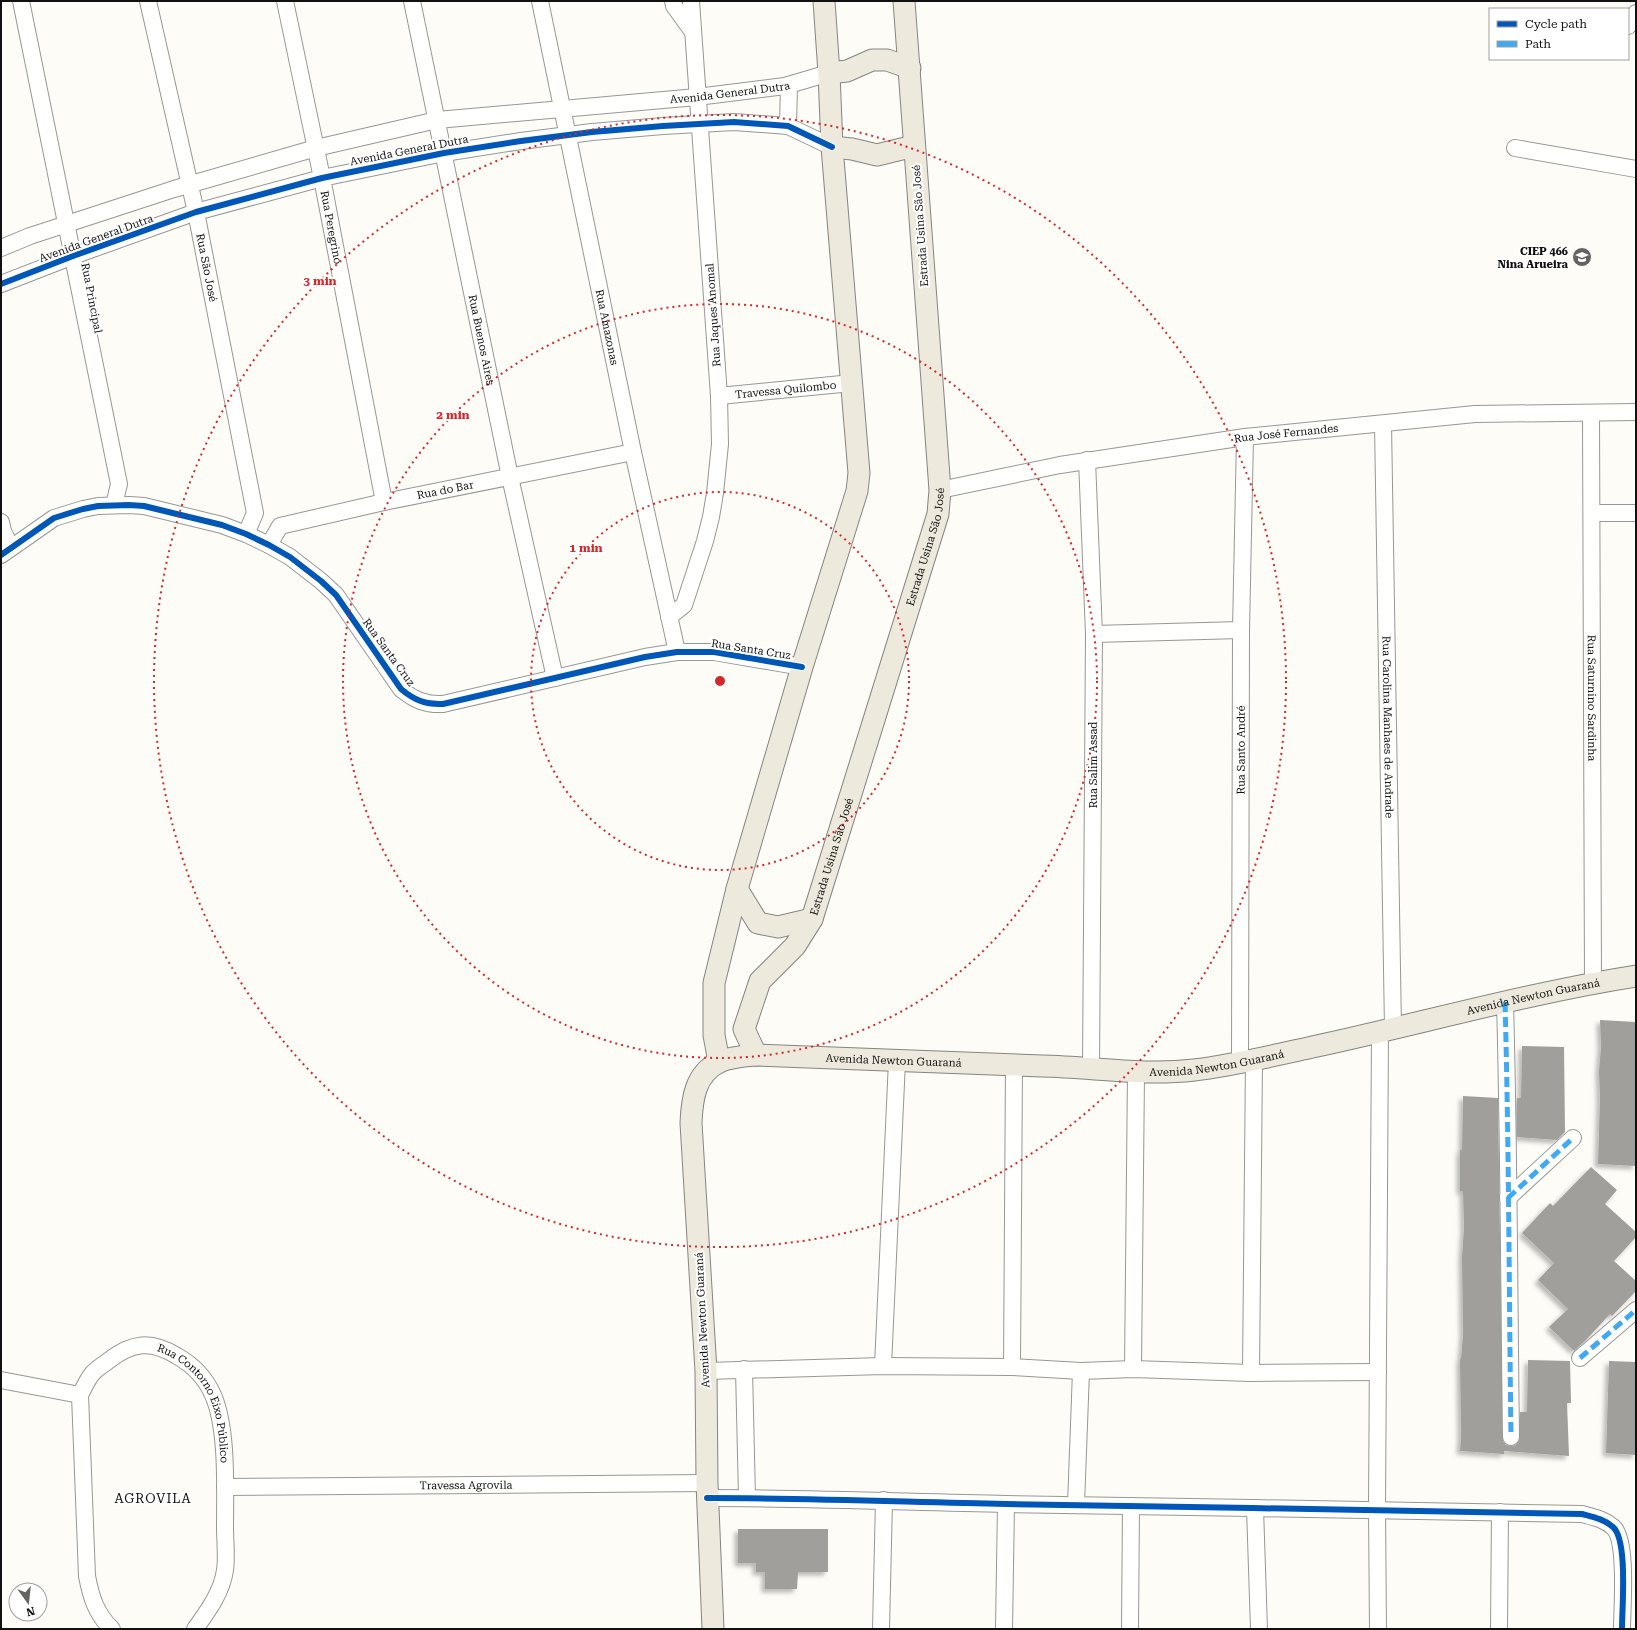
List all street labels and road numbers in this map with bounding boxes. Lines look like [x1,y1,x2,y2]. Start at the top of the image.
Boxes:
street label: Avenida General Dutra [669,79,792,106]
street label: Avenida General Dutra [349,133,469,168]
street label: Estrada Usina São José [910,165,931,287]
street label: Rua Peregrino [318,190,344,265]
street label: Avenida General Dutra [37,212,155,265]
street label: Rua São José [193,232,219,303]
street label: Rua Principal [78,262,105,335]
street label: Rua Jaques Anomal [703,262,724,367]
street label: Rua Amazonas [593,288,621,366]
street label: Rua Buenos Aires [466,294,497,386]
street label: Travessa Quilombo [734,379,837,401]
street label: Rua José Fernandes [1233,422,1339,446]
street label: Rua do Bar [416,478,475,502]
street label: Estrada Usina São José [904,487,947,608]
street label: Rua Santa Cruz [360,616,417,689]
street label: Rua Saturnino Sardinha [1585,635,1598,761]
street label: Rua Carolina Manhaes de Andrade [1380,636,1396,818]
street label: Rua Santa Cruz [710,637,792,662]
street label: Rua Santo André [1235,705,1248,795]
street label: Rua Salim Assad [1087,722,1100,808]
street label: Estrada Usina São José [808,796,856,917]
street label: Avenida Newton Guaraná [1465,976,1601,1018]
street label: Avenida Newton Guaraná [1149,1048,1285,1079]
street label: Avenida Newton Guaraná [825,1052,962,1070]
street label: Avenida Newton Guaraná [692,1252,713,1388]
street label: Rua Contorno Eixo Público [156,1341,231,1464]
street label: Travessa Agrovila [419,1479,513,1492]

